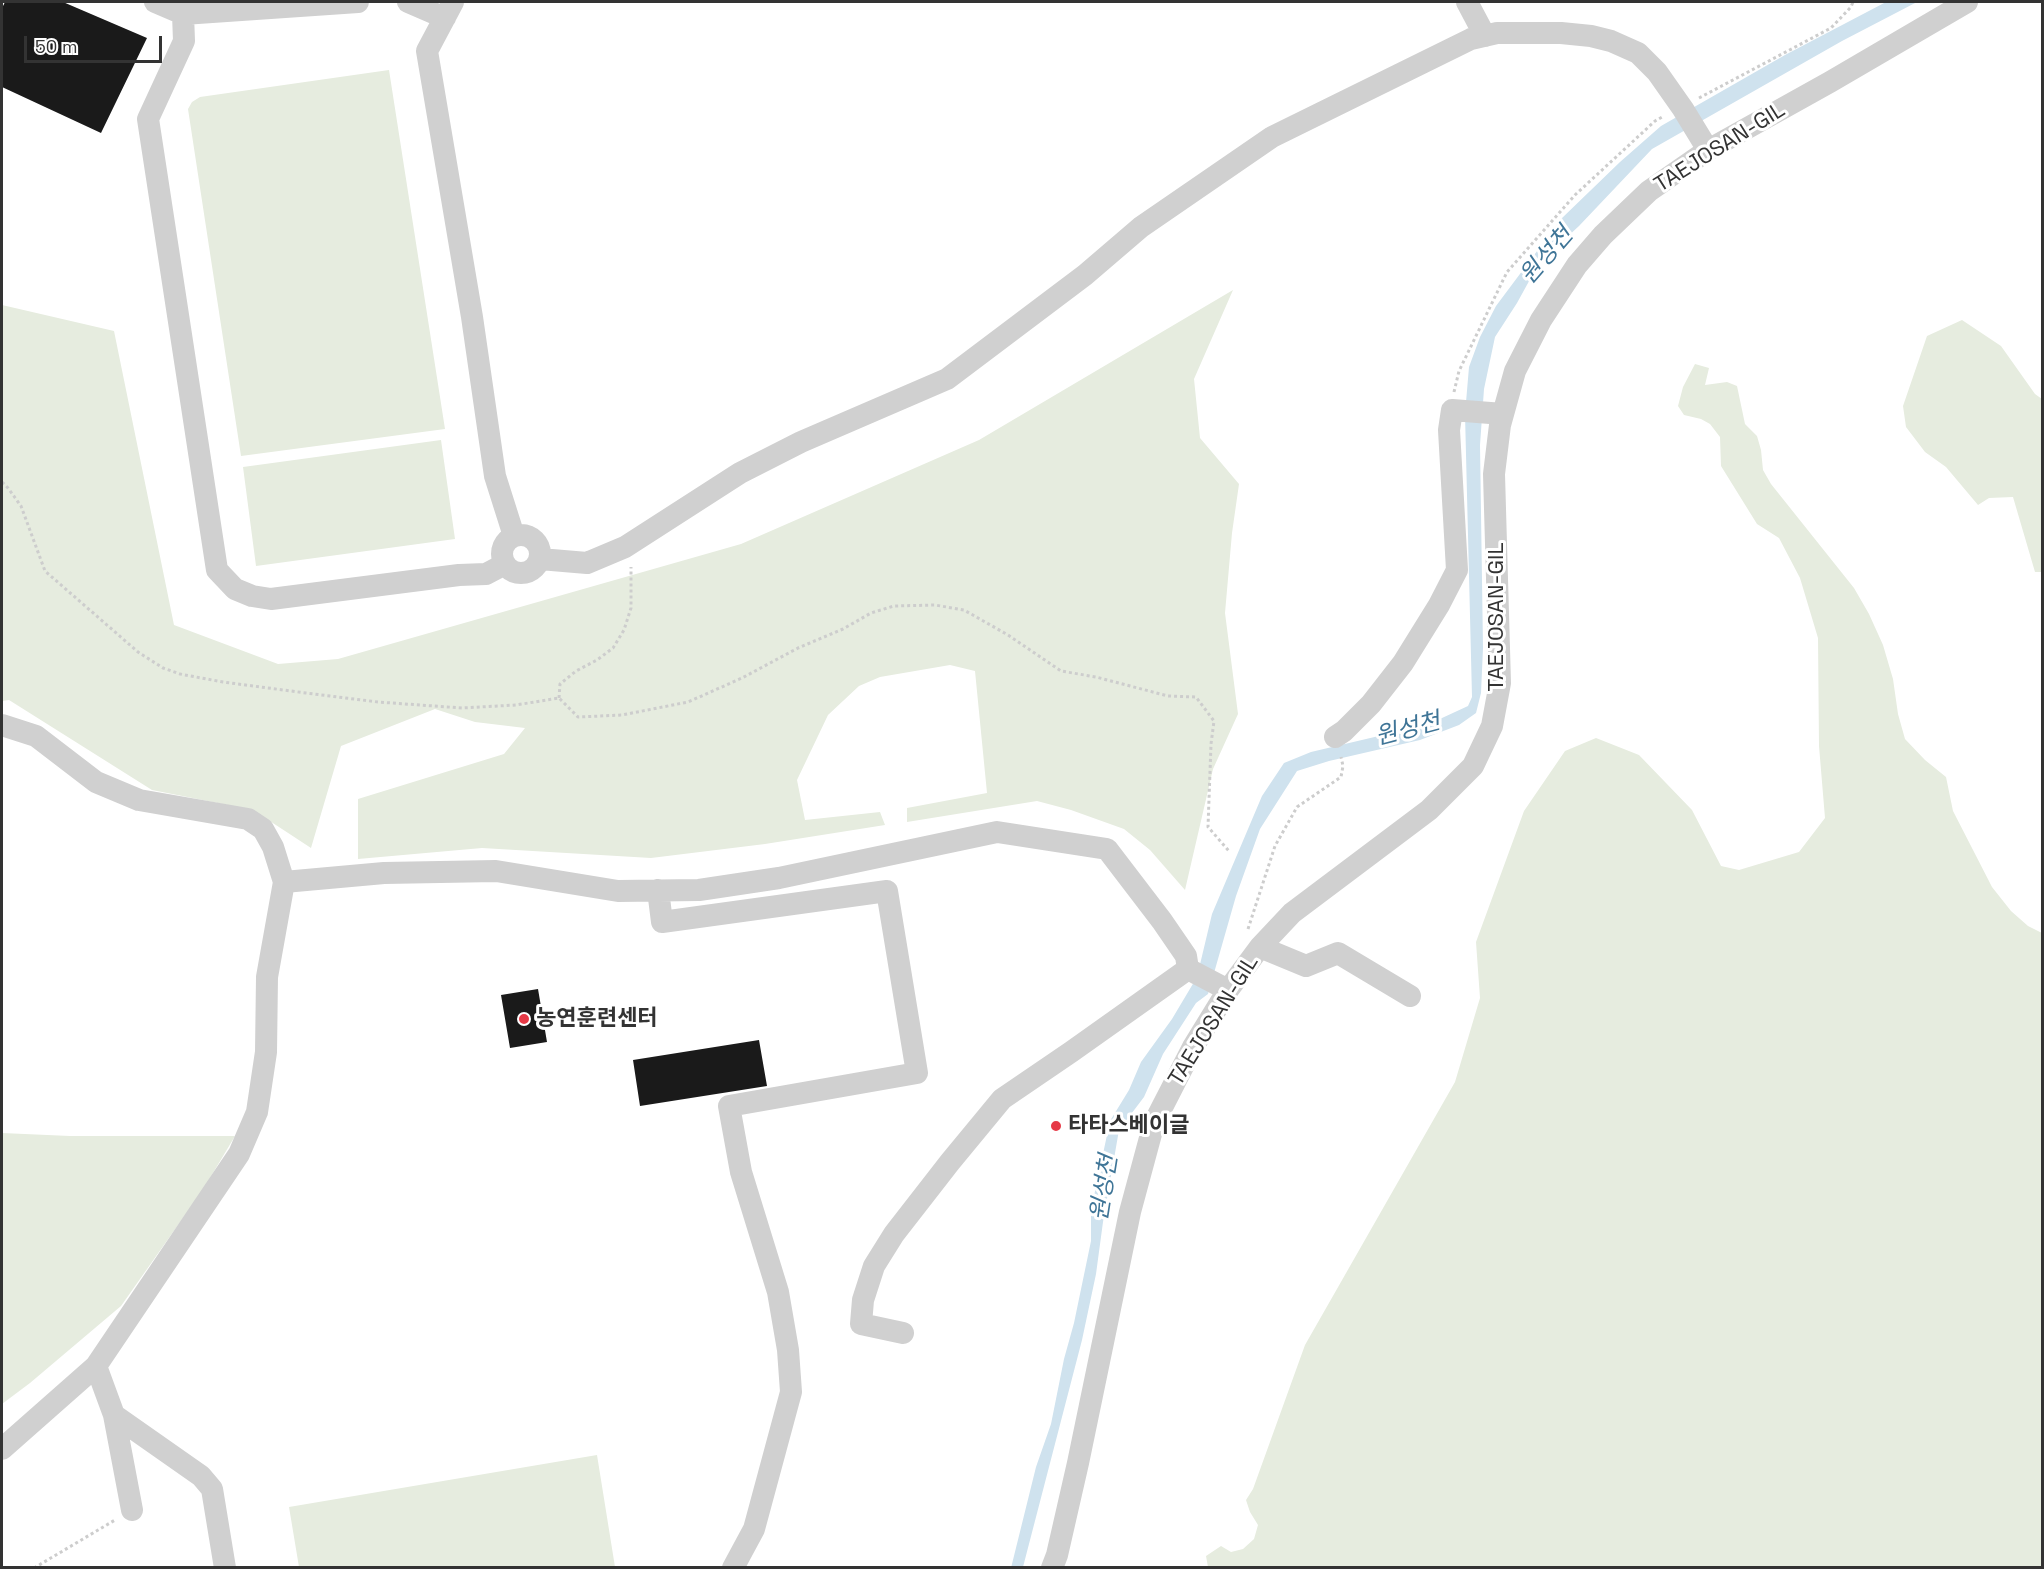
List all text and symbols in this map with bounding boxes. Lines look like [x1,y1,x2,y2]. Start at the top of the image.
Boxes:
scale bar [27,24,165,62]
text: 50 m [35,35,77,58]
street label: TAEJOSAN-GIL [1650,97,1790,199]
water label: 원성천 [1514,222,1580,290]
street label: TAEJOSAN-GIL [1484,543,1510,691]
water label: 원성천 [1372,708,1444,752]
street label: TAEJOSAN-GIL [1163,951,1265,1091]
place label: 농연훈련센터 [536,1006,657,1032]
marker: 농연훈련센터 [517,1012,531,1026]
place label: 타타스베이글 [1068,1113,1189,1139]
marker: 타타스베이글 [1049,1119,1063,1133]
water label: 원성천 [1086,1153,1124,1223]

